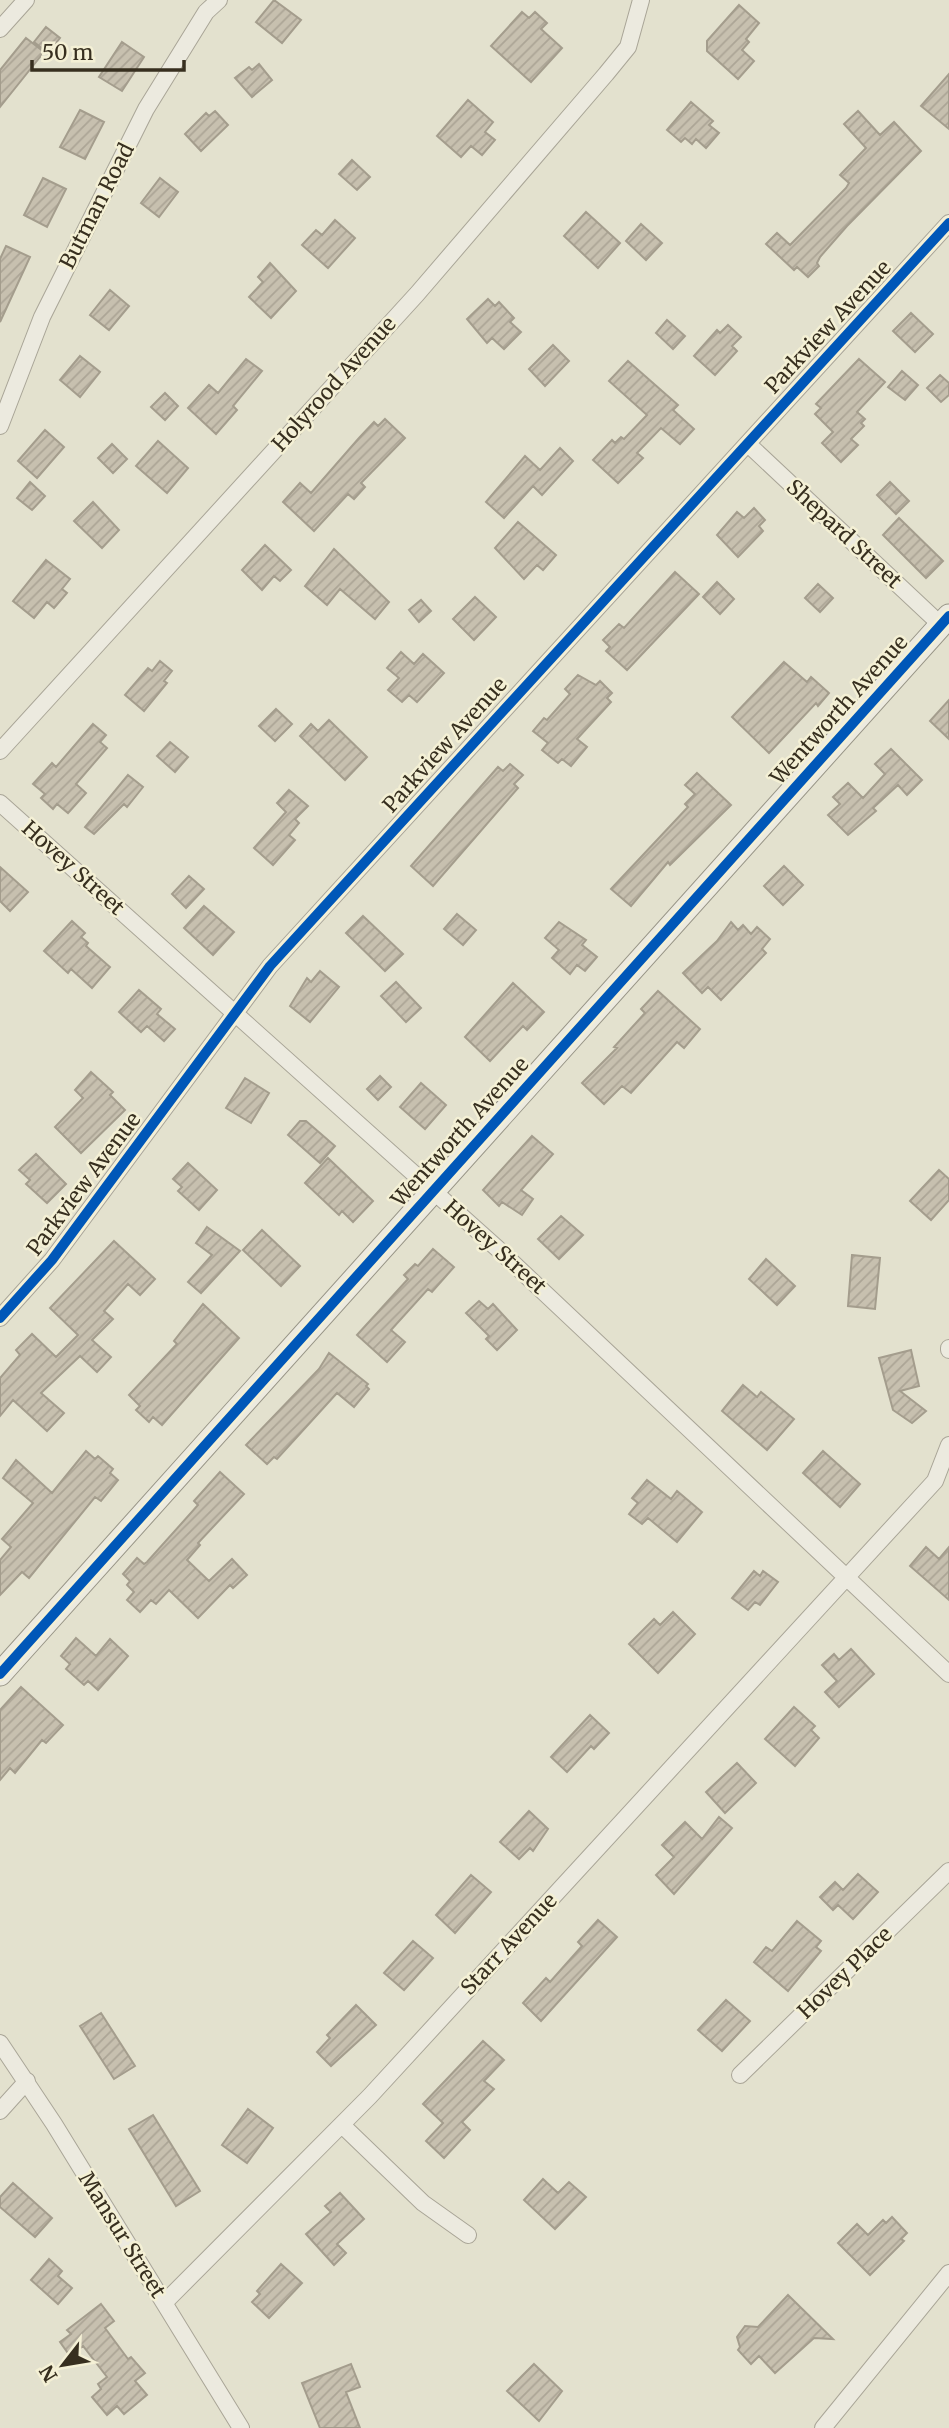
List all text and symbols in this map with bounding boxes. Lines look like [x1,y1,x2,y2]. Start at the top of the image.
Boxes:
scale bar [32,28,184,72]
text: 50 m [42,39,93,66]
street label: Butman Road [53,138,140,273]
street label: Parkview Avenue [759,254,897,399]
street label: Holyrood Avenue [266,310,401,457]
street label: Shepard Street [781,473,908,594]
street label: Wentworth Avenue [763,629,913,791]
street label: Parkview Avenue [377,671,513,818]
street label: Hovey Street [16,815,130,921]
street label: Wentworth Avenue [384,1051,534,1213]
street label: Parkview Avenue [21,1106,146,1261]
street label: Hovey Street [438,1194,552,1300]
street label: Starr Avenue [455,1887,563,2000]
street label: Hovey Place [792,1921,898,2024]
street label: Mansur Street [73,2167,172,2303]
north arrow [28,2330,98,2400]
text: N [34,2361,63,2386]

